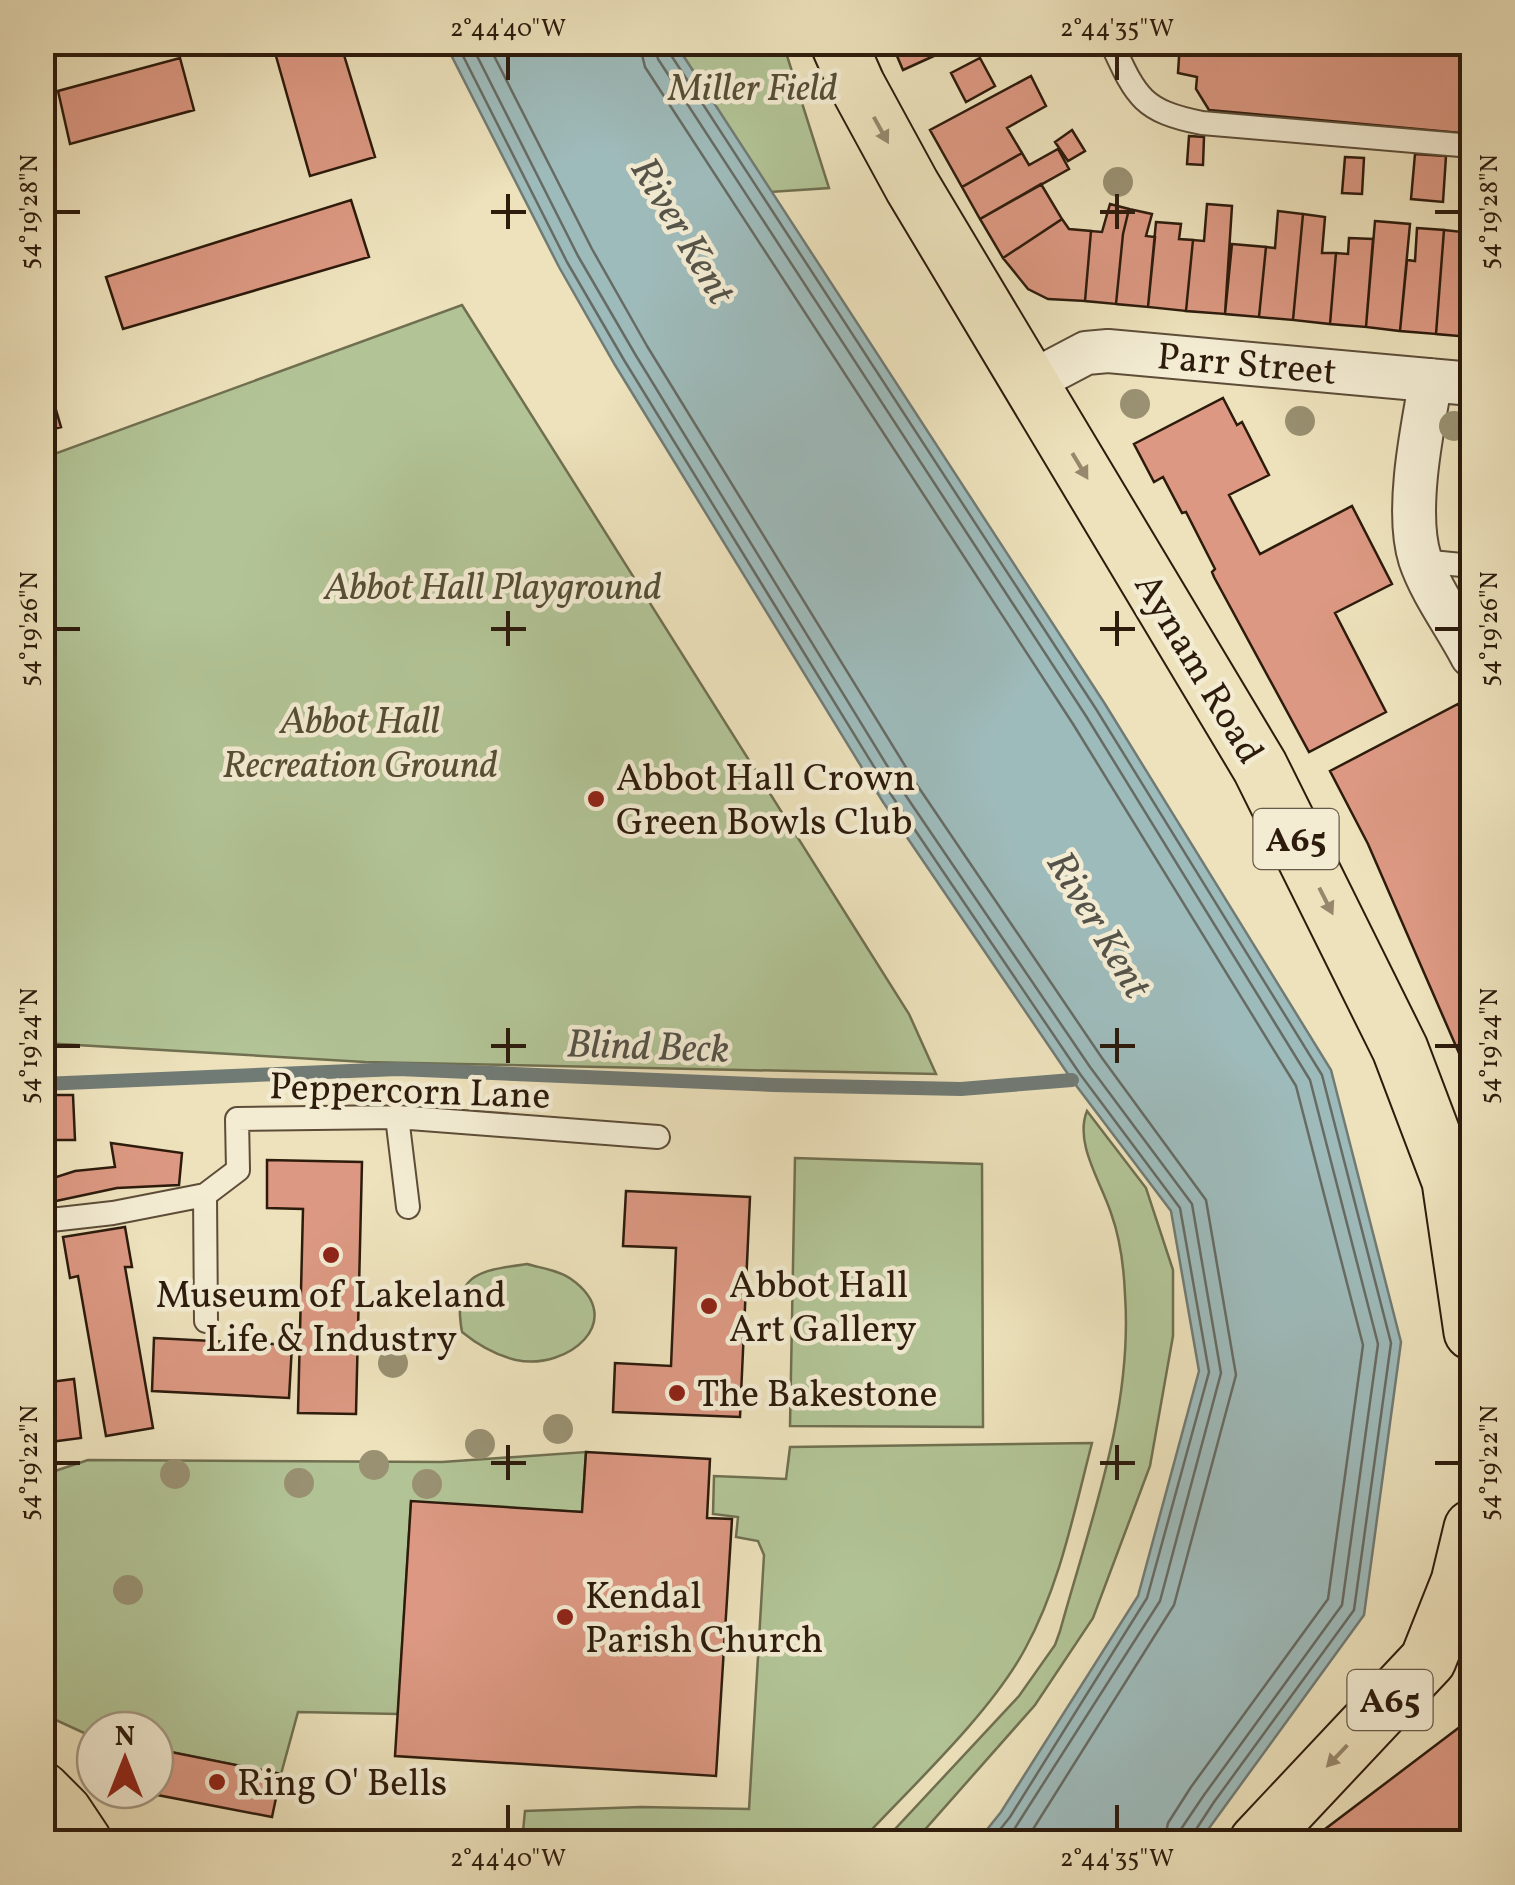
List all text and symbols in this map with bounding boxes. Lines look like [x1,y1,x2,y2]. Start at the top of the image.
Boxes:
text: 2°44'40"W [450,12,566,47]
text: 2°44'35"W [1060,12,1174,47]
park label: Miller Field [666,64,838,117]
one-way arrow [873,115,890,144]
water label: River Kent [615,148,747,317]
text: 54°19'28"N [13,154,48,270]
text: 54°19'28"N [1473,154,1508,270]
street label: Parr Street [1155,332,1339,401]
one-way arrow [1070,452,1088,480]
park label: Abbot Hall Playground [322,563,662,616]
street label: Aynam Road [1119,565,1275,775]
text: 54°19'26"N [13,571,48,687]
text: 54°19'26"N [1473,571,1508,687]
park label: Abbot Hall Recreation Ground [222,697,498,794]
place label: Abbot Hall Crown Green Bowls Club [616,754,916,851]
marker: Abbot Hall Crown Green Bowls Club [585,788,607,810]
road number: A65 [1254,809,1338,869]
water label: River Kent [1031,842,1163,1011]
one-way arrow [1318,886,1335,915]
text: 54°19'24"N [13,988,48,1104]
text: 54°19'24"N [1473,988,1508,1104]
water label: Blind Beck [566,1018,730,1080]
street label: Peppercorn Lane [268,1062,551,1125]
marker: Museum of Lakeland Life & Industry [320,1244,342,1266]
place label: Abbot Hall Art Gallery [729,1261,917,1358]
place label: Museum of Lakeland Life & Industry [156,1271,506,1368]
marker: Abbot Hall Art Gallery [698,1295,720,1317]
place label: The Bakestone [697,1370,938,1423]
marker: The Bakestone [666,1382,688,1404]
text: 54°19'22"N [13,1405,48,1521]
text: 54°19'22"N [1473,1405,1508,1521]
place label: Kendal Parish Church [585,1572,823,1669]
marker: Kendal Parish Church [554,1606,576,1628]
road number: A65 [1348,1670,1432,1730]
north arrow [75,1710,175,1810]
text: N [115,1718,135,1757]
one-way arrow [1326,1744,1349,1768]
place label: Ring O' Bells [237,1759,447,1812]
marker: Ring O' Bells [206,1771,228,1793]
text: 2°44'40"W [450,1842,566,1877]
text: 2°44'35"W [1060,1842,1174,1877]

